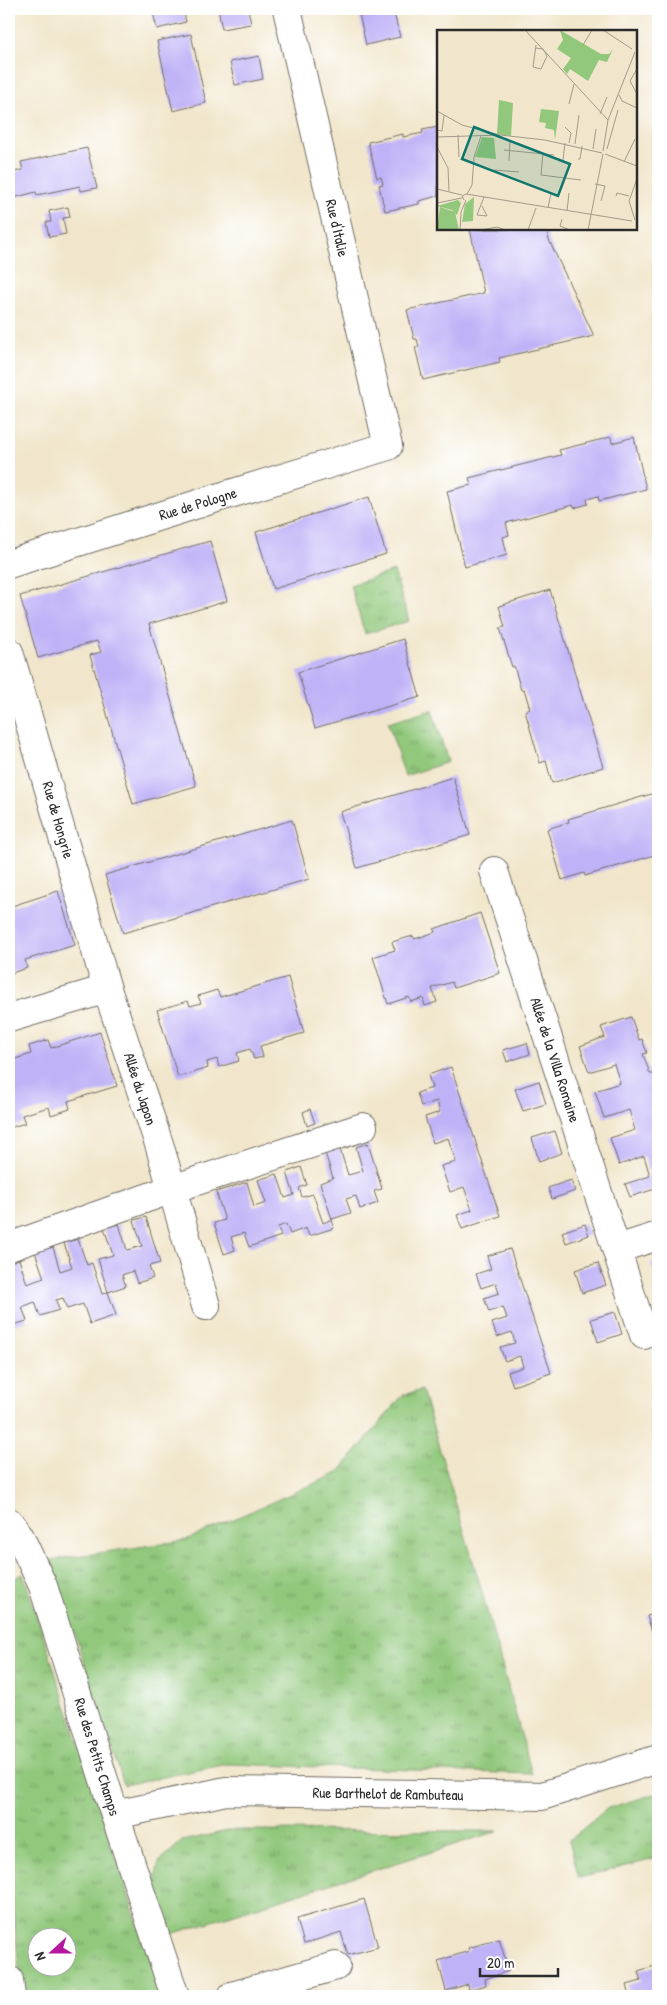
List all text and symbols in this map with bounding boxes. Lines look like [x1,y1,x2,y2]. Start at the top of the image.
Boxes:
inset map [437,30,637,230]
street label: Rue d'Italie [321,197,354,259]
street label: Rue de Pologne [156,482,239,525]
street label: Rue de Hongrie [37,779,79,861]
street label: Allée de la Villa Romaine [525,995,586,1125]
street label: Allée du Japon [119,1050,162,1128]
street label: Rue des Petits Champs [70,1695,125,1819]
street label: Rue Barthelot de Rambuteau [312,1782,464,1805]
north arrow [28,1928,78,1978]
scale bar [480,1945,557,1977]
text: N [29,1949,50,1964]
text: 20 m [487,1952,514,1973]

